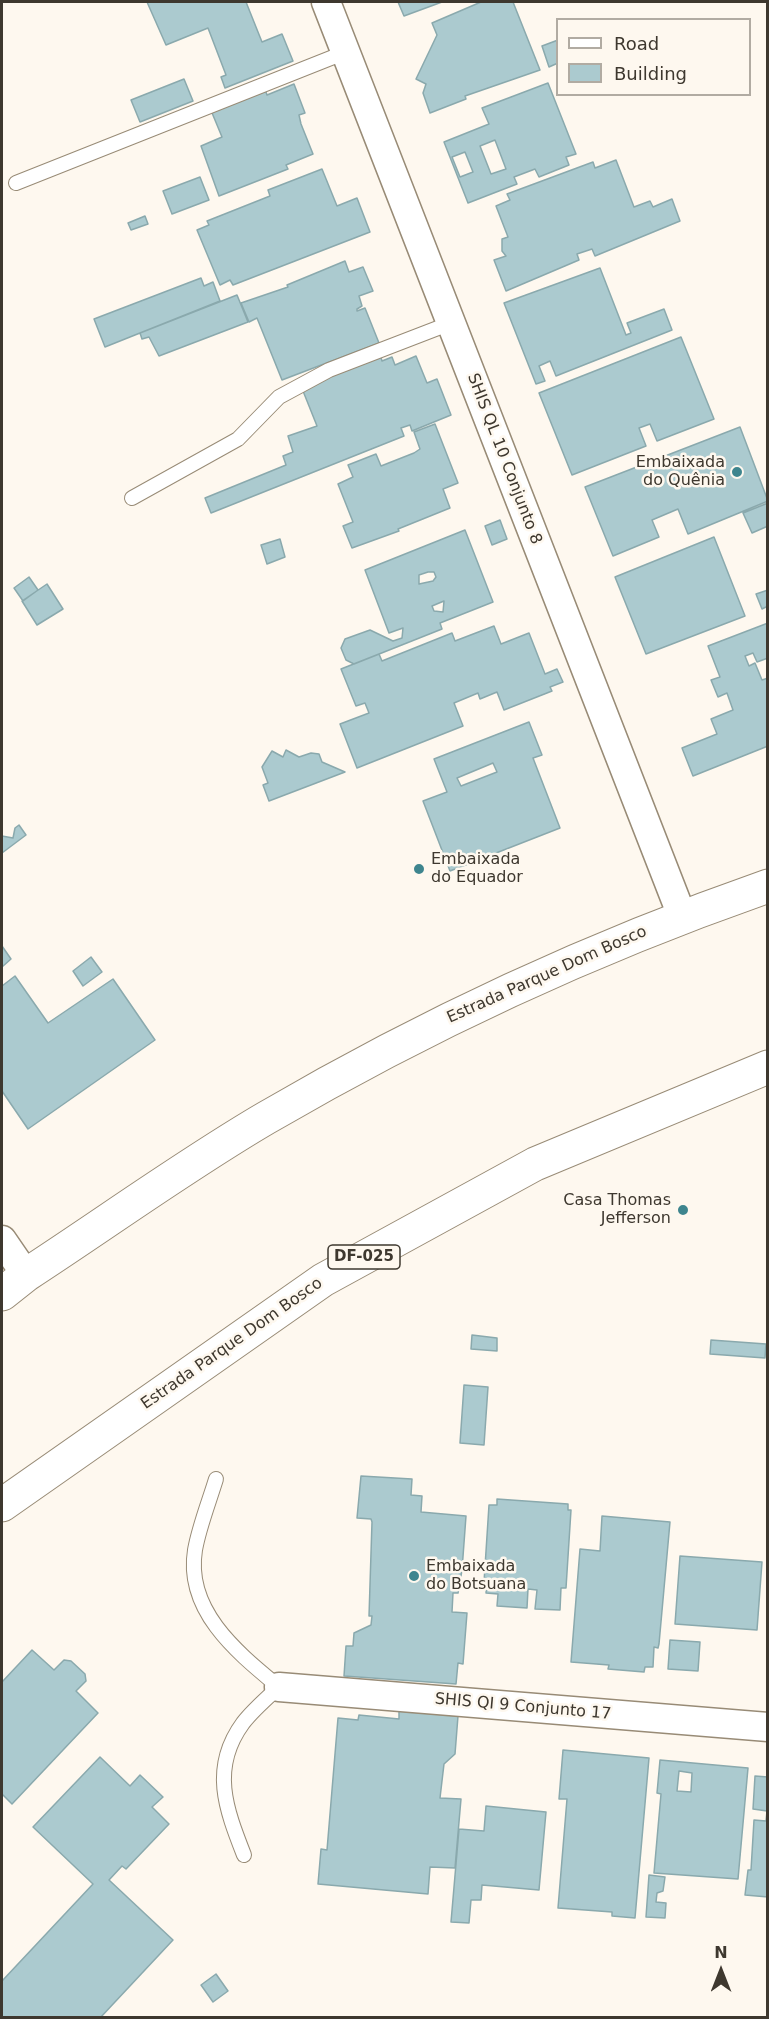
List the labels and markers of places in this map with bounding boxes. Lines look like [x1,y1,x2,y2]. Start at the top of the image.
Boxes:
place label: Embaixada do Quênia [636,453,725,491]
marker: Embaixada do Quênia [730,465,744,479]
place label: Embaixada do Equador [431,850,523,888]
marker: Embaixada do Equador [412,862,426,876]
place label: Casa Thomas Jefferson [563,1191,671,1229]
marker: Casa Thomas Jefferson [676,1203,690,1217]
place label: Embaixada do Botsuana [426,1557,526,1595]
marker: Embaixada do Botsuana [407,1569,421,1583]

